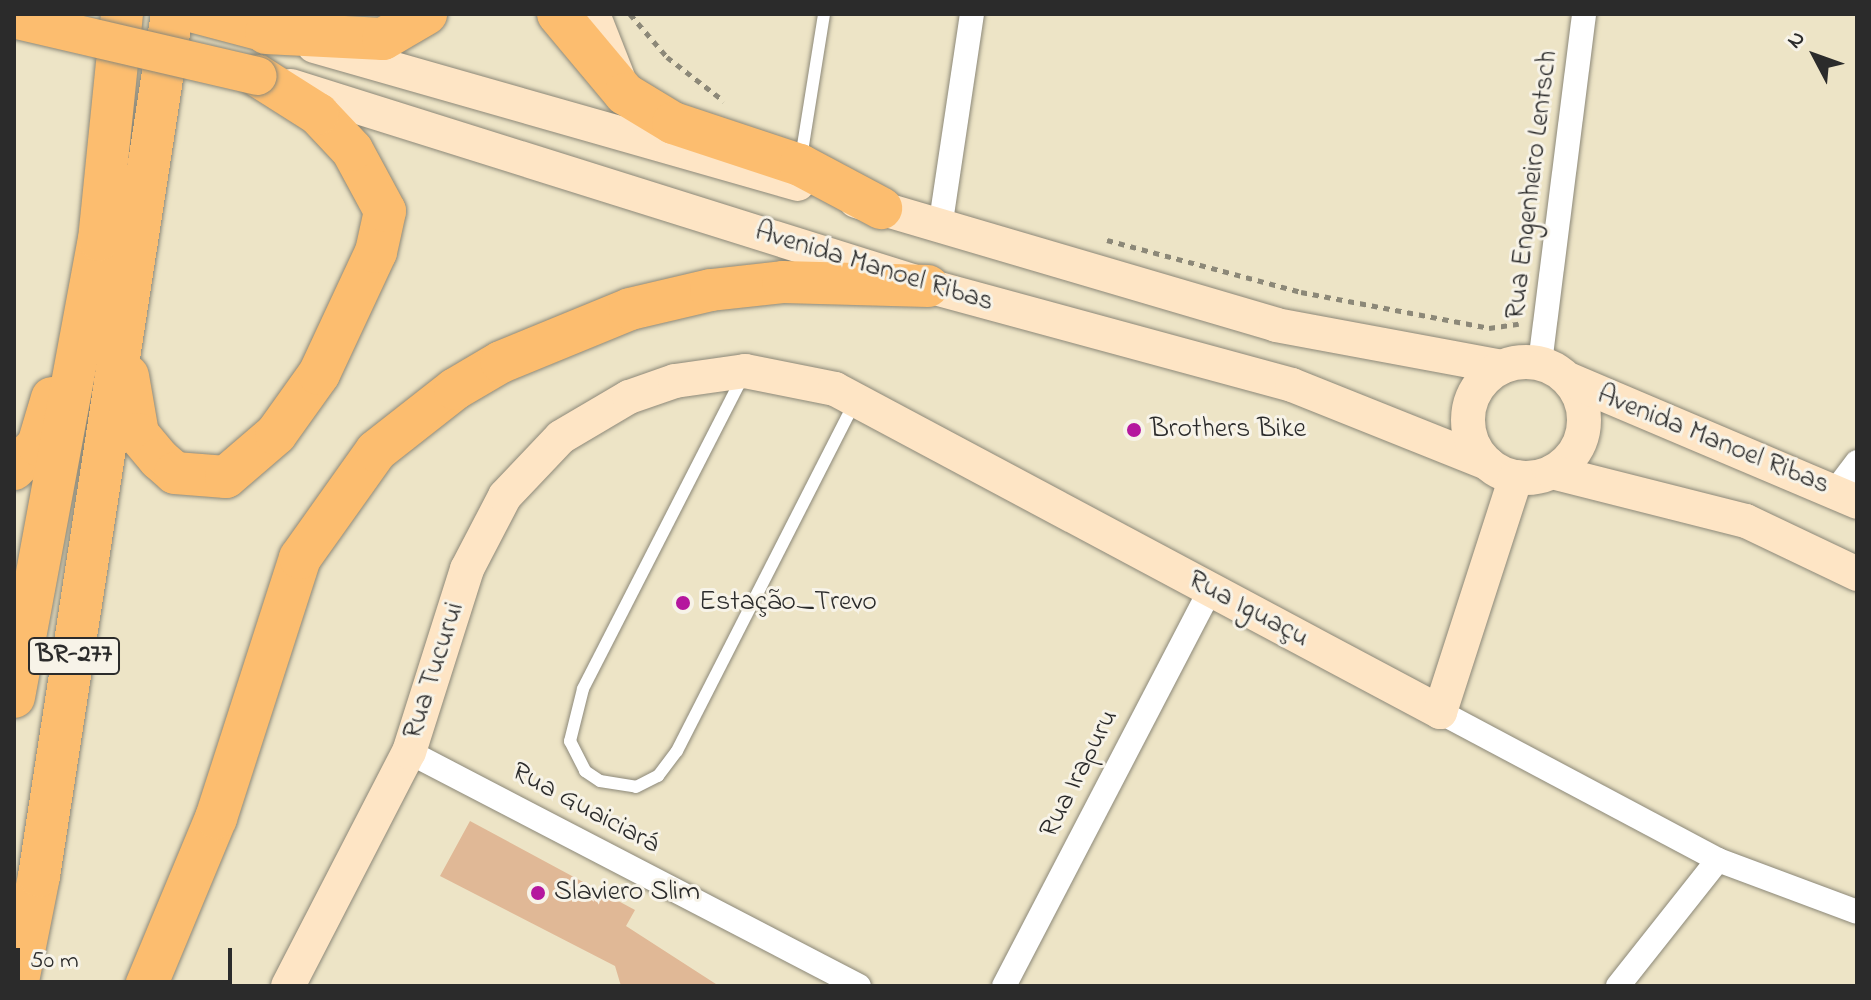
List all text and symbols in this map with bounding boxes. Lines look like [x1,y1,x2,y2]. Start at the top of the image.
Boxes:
north arrow [1775,16,1855,96]
text: N [1780,24,1814,56]
street label: Rua Engenheiro Lentsch [1500,49,1566,321]
street label: Avenida Manoel Ribas [751,216,997,320]
street label: Avenida Manoel Ribas [1592,379,1834,503]
place label: Brothers Bike [1150,413,1306,447]
marker: Brothers Bike [1125,421,1143,439]
street label: Rua Iguaçu [1182,564,1314,656]
place label: Estação_Trevo [699,586,877,620]
marker: Estação_Trevo [674,594,692,612]
street label: Rua Tucurui [397,598,473,744]
road number: BR-277 [28,634,120,678]
street label: Rua Irapuru [1033,704,1127,844]
street label: Rua Guaiciará [505,756,665,862]
place label: Slaviero Slim [554,876,700,910]
marker: Slaviero Slim [529,884,547,902]
scale bar [20,932,236,982]
text: 50 m [30,944,79,979]

